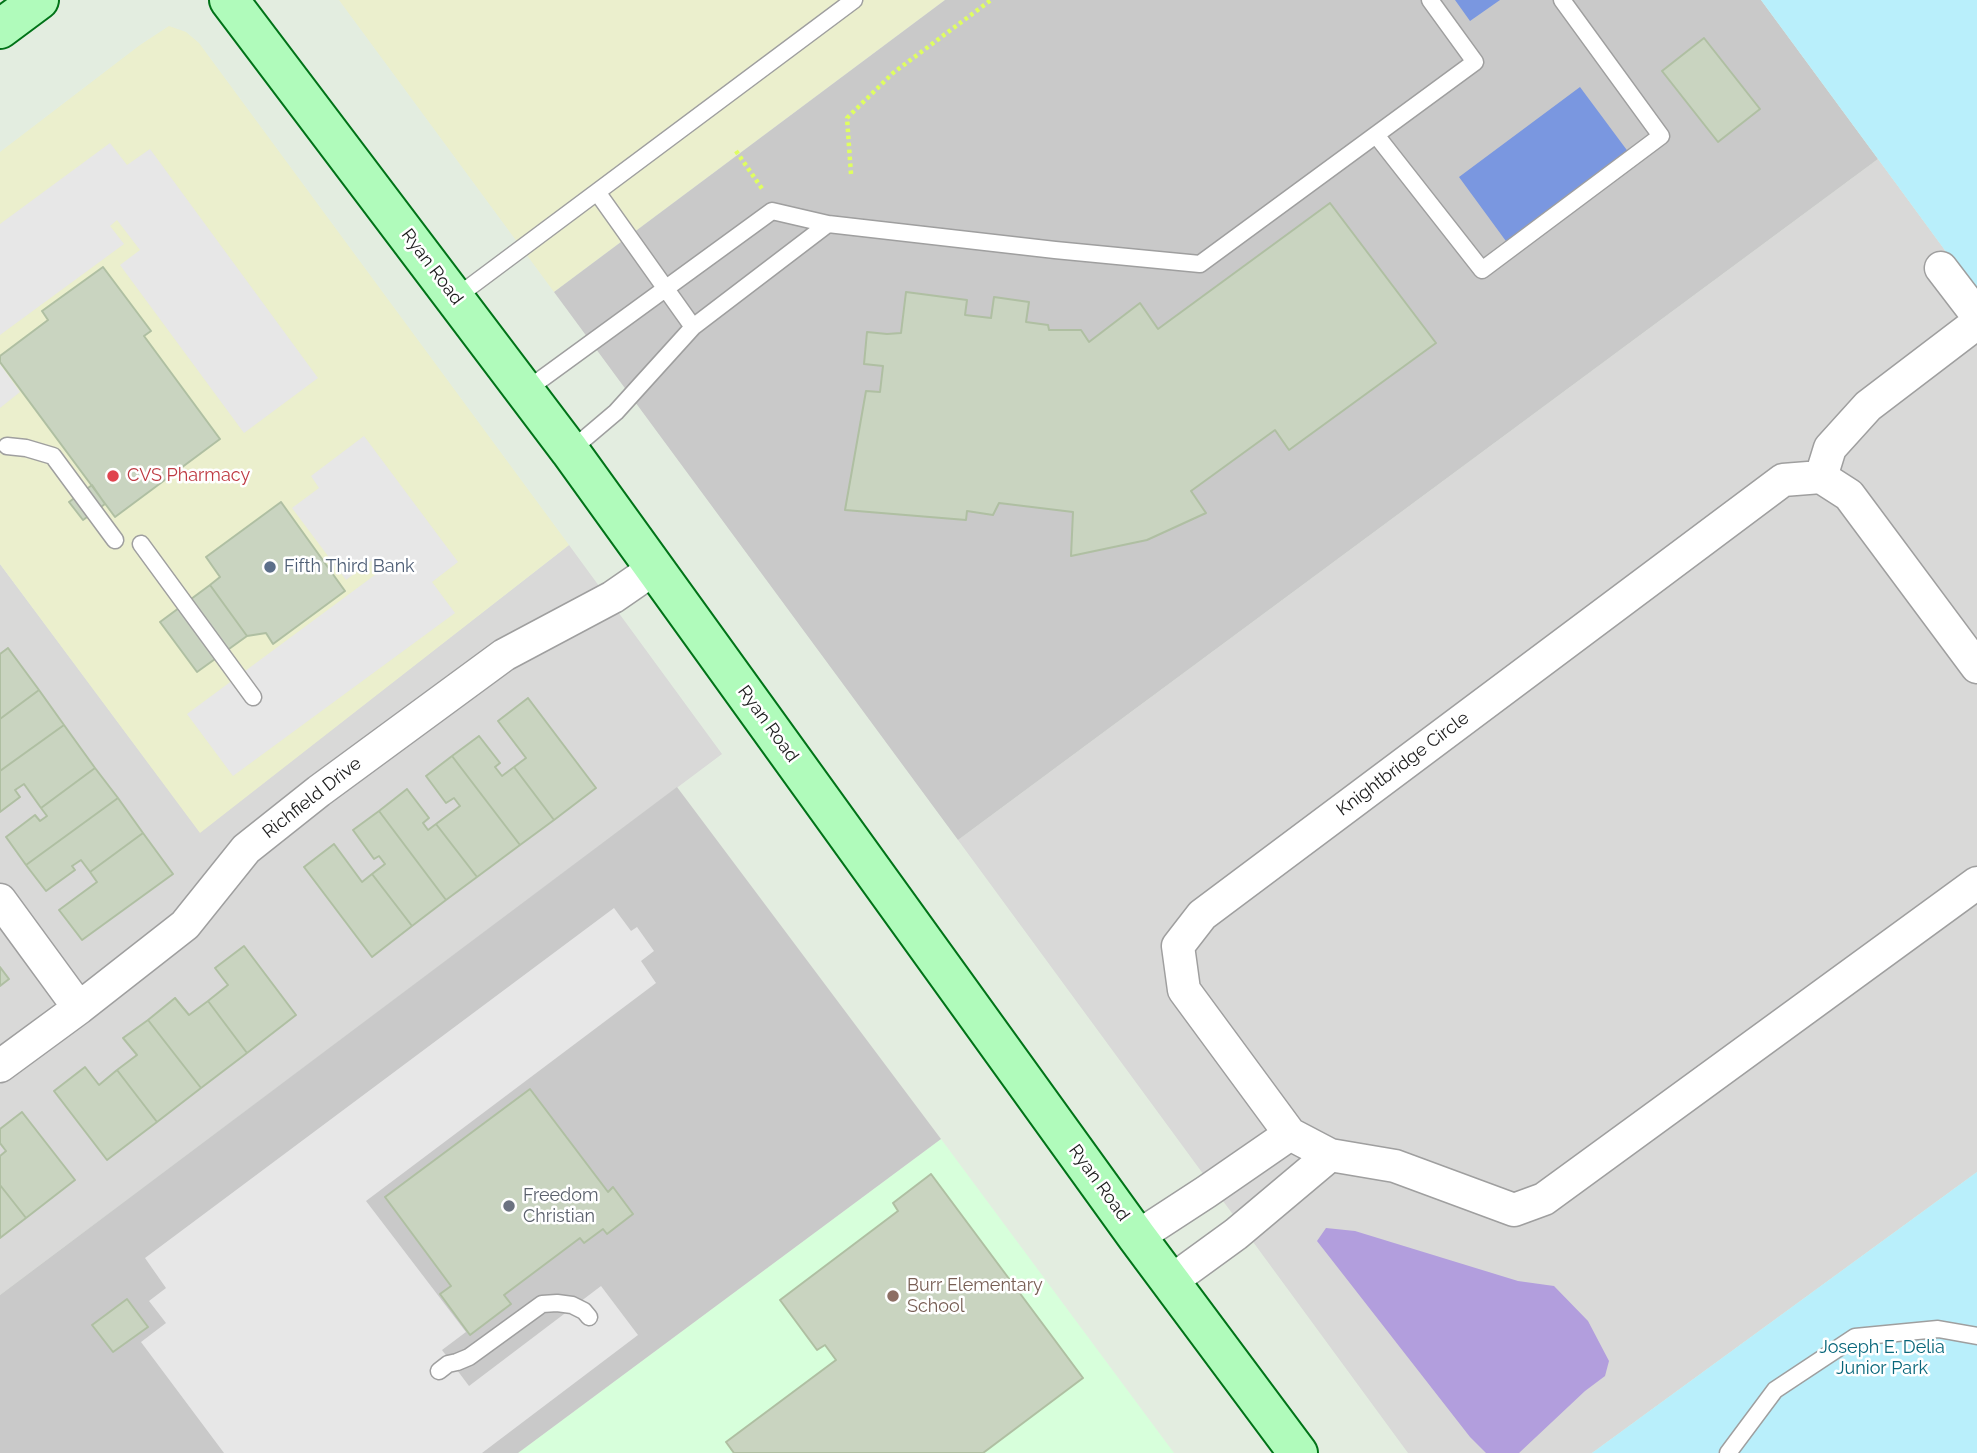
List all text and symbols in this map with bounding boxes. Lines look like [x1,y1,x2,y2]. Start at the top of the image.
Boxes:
street label: Ryan Road [396,225,468,309]
place label: CVS Pharmacy [127,465,250,487]
marker: CVS Pharmacy [105,468,121,484]
place label: Fifth Third Bank [284,556,415,578]
marker: Fifth Third Bank [262,559,278,575]
street label: Ryan Road [733,682,803,766]
street label: Knightbridge Circle [1333,707,1473,821]
street label: Richfield Drive [258,753,366,843]
street label: Ryan Road [1064,1141,1134,1225]
place label: Freedom Christian [523,1185,599,1228]
marker: Freedom Christian [501,1198,517,1214]
place label: Burr Elementary School [907,1275,1043,1318]
marker: Burr Elementary School [885,1288,901,1304]
park label: Joseph E. Delia Junior Park [1819,1337,1945,1380]

